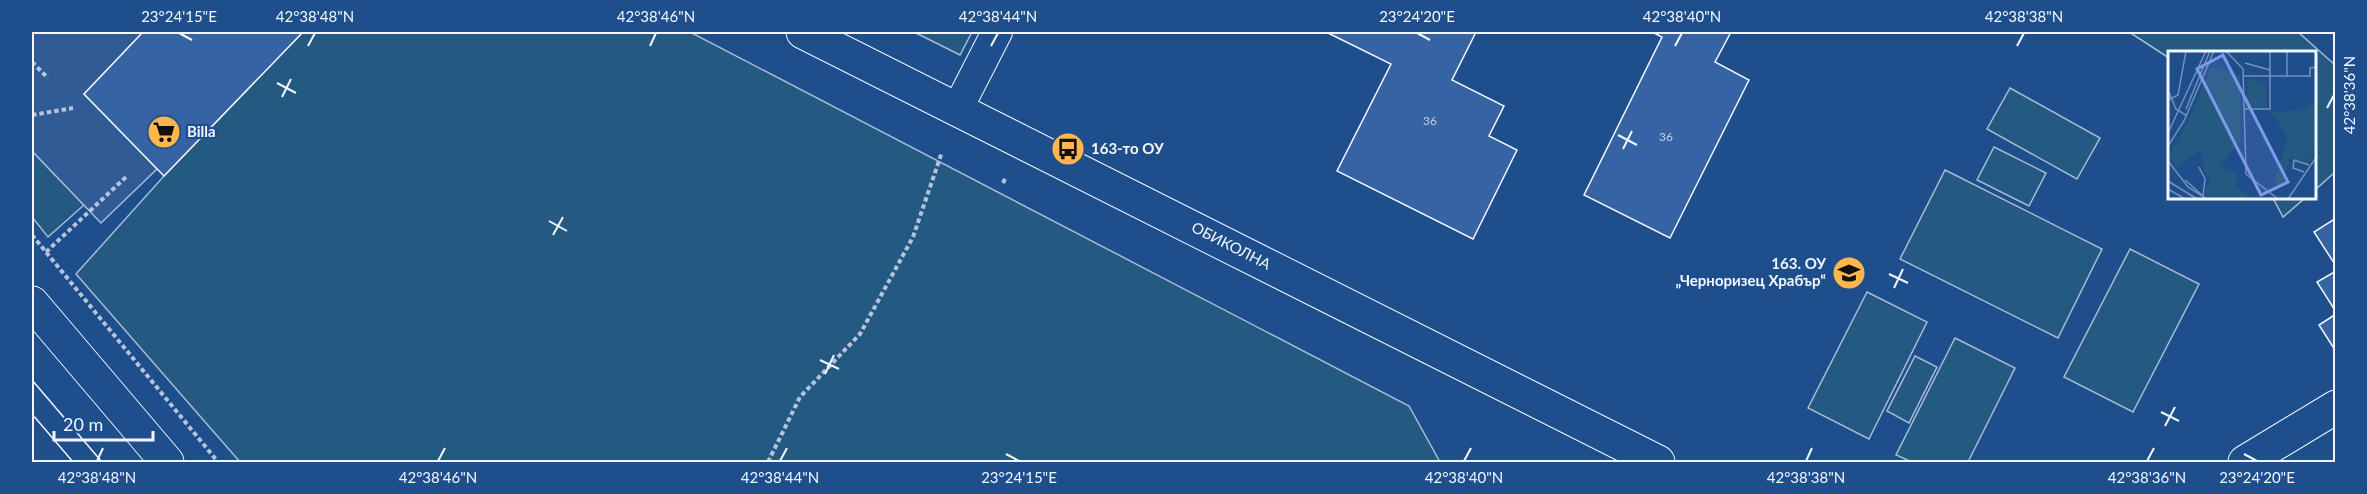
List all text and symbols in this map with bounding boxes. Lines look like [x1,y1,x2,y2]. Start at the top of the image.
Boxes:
text: 23°24'15"E [141,7,217,25]
text: 42°38'48"N [276,7,354,25]
text: 42°38'46"N [617,7,695,25]
text: 42°38'44"N [959,7,1037,25]
text: 23°24'20"E [1379,7,1455,25]
text: 42°38'40"N [1643,7,1721,25]
text: 42°38'38"N [1985,7,2063,25]
inset map [2168,51,2316,200]
text: 42°38'36"N [2340,56,2358,134]
house number: 36 [1423,113,1437,128]
supermarket icon: Billa [146,114,182,150]
place label: Billa [187,122,216,140]
house number: 36 [1659,129,1673,144]
bus stop icon: 163-то ОУ [1050,131,1086,167]
place label: 163-то ОУ [1091,139,1164,157]
street label: ОБИКОЛНА [1189,217,1275,273]
place label: 163. ОУ „Черноризец Храбър“ [1676,254,1826,289]
school or university icon: 163. ОУ „Черноризец Храбър“ [1831,255,1867,291]
scale bar [54,404,153,442]
text: 20 m [63,413,103,435]
text: 42°38'48"N [58,468,136,486]
text: 42°38'46"N [399,468,477,486]
text: 42°38'44"N [741,468,819,486]
text: 23°24'15"E [981,468,1057,486]
text: 42°38'40"N [1425,468,1503,486]
text: 42°38'38"N [1767,468,1845,486]
text: 42°38'36"N [2108,468,2186,486]
text: 23°24'20"E [2219,468,2295,486]

